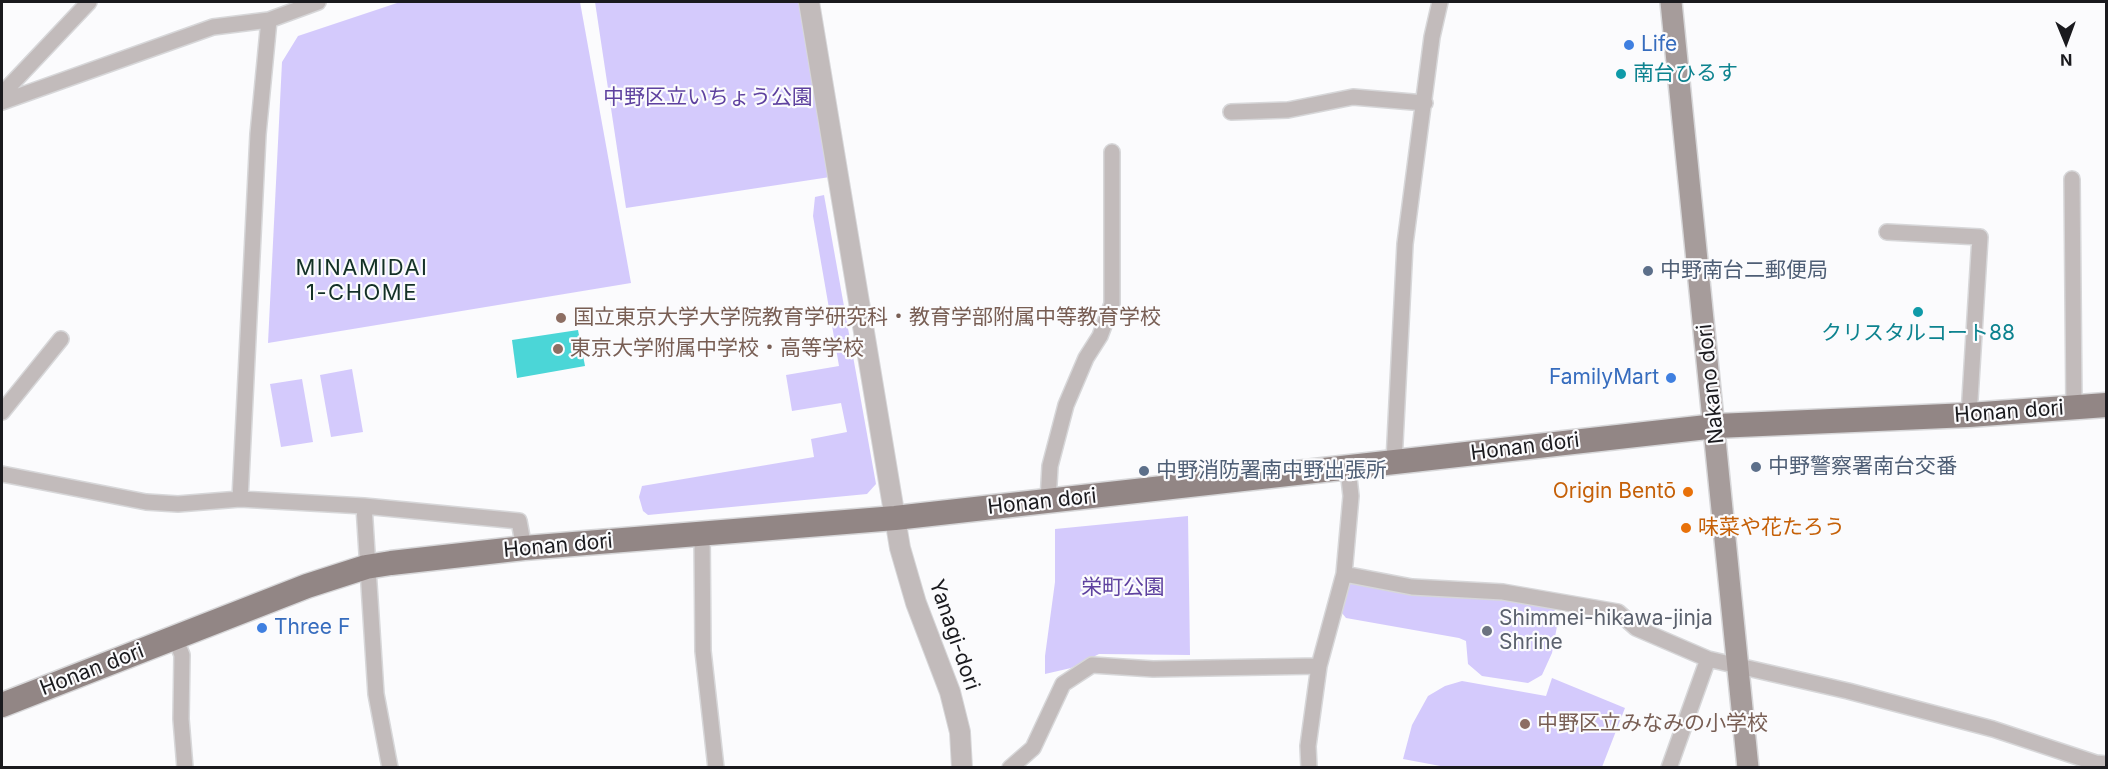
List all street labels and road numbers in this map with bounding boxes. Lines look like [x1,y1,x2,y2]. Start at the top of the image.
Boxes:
street label: Nakano dori [1692,323,1730,445]
street label: Honan dori [1954,396,2064,428]
street label: Honan dori [1469,428,1581,466]
street label: Honan dori [986,484,1098,520]
street label: Honan dori [502,529,614,563]
street label: Yanagi-dori [923,576,985,694]
street label: Honan dori [36,639,148,701]

